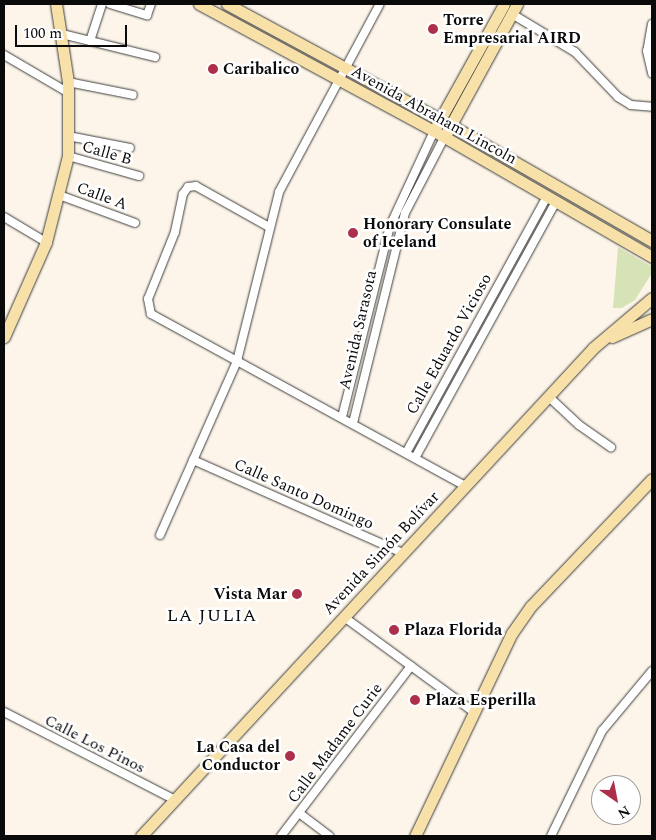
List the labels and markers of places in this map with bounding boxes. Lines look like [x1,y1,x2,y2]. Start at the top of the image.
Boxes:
place label: Torre Empresarial AIRD [443,10,581,48]
marker: Torre Empresarial AIRD [427,23,439,35]
place label: Caribalico [223,59,299,79]
marker: Caribalico [207,63,219,75]
place label: Honorary Consulate of Iceland [363,214,511,252]
marker: Honorary Consulate of Iceland [347,227,359,239]
place label: Vista Mar [213,584,287,604]
marker: Vista Mar [291,588,303,600]
place label: Plaza Florida [404,620,502,640]
marker: Plaza Florida [388,624,400,636]
place label: Plaza Esperilla [425,690,536,710]
marker: Plaza Esperilla [409,694,421,706]
place label: La Casa del Conductor [196,737,280,775]
marker: La Casa del Conductor [284,750,296,762]

